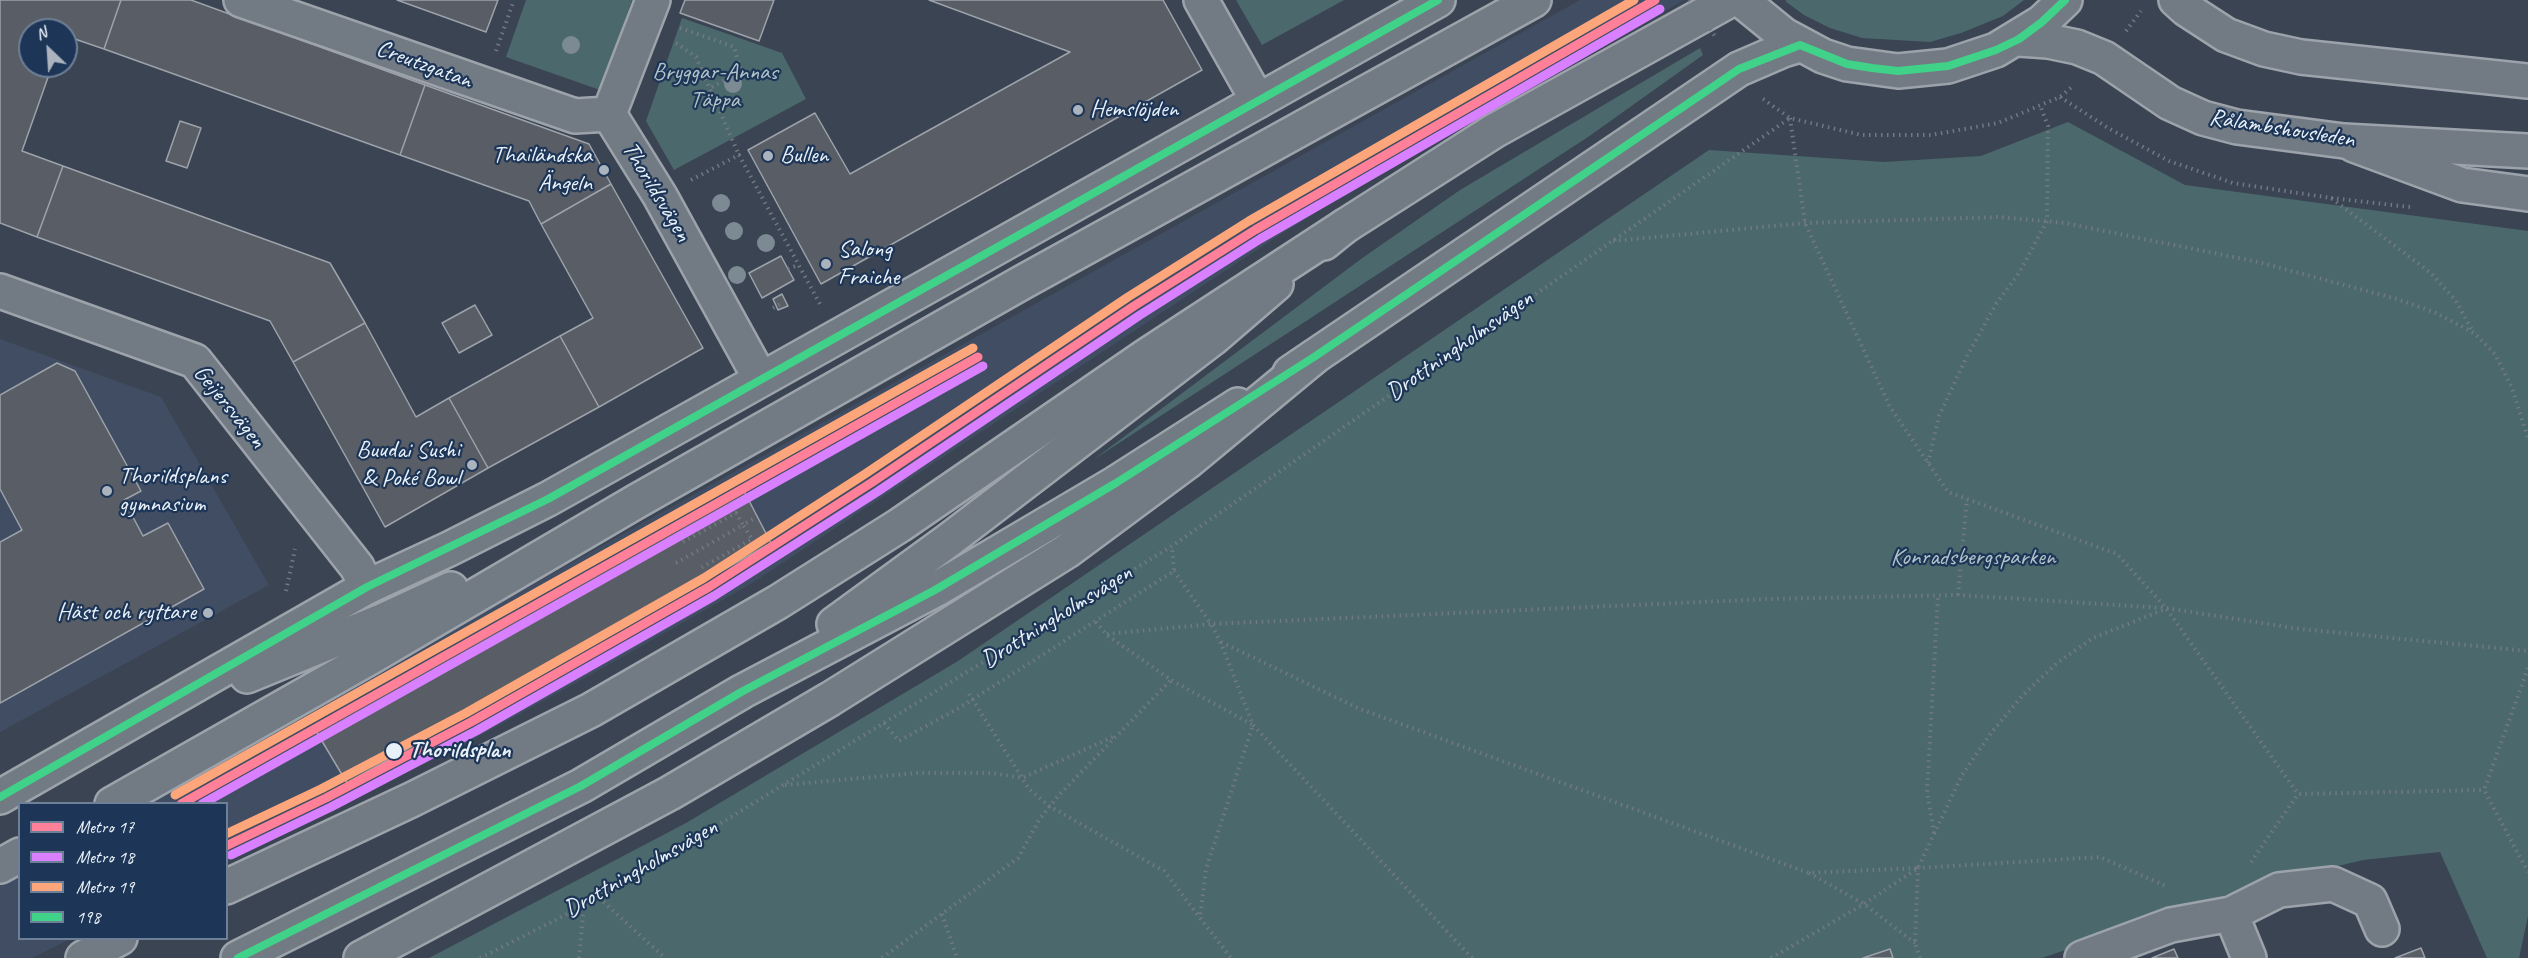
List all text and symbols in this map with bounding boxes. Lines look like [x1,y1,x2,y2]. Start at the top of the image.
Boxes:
north arrow [18,18,78,78]
text: N [33,22,50,45]
street label: Creutzgatan [372,34,476,96]
park label: Bryggar-Annas Täppa [652,59,778,115]
place label: Hemslöjden [1090,96,1178,124]
marker: Hemslöjden [1071,103,1085,117]
street label: Rålambshovsleden [2207,103,2357,155]
street label: Thorildsvägen [615,137,697,247]
place label: Thailändska Ängeln [492,142,592,198]
place label: Bullen [780,142,828,170]
marker: Bullen [761,149,775,163]
marker: Thailändska Ängeln [597,163,611,177]
place label: Salong Fraiche [838,236,899,292]
marker: Salong Fraiche [819,257,833,271]
street label: Drottningholmsvägen [1381,285,1539,407]
street label: Geijersvägen [187,359,271,455]
place label: Buudai Sushi & Poké Bowl [357,437,460,493]
marker: Buudai Sushi & Poké Bowl [465,458,479,472]
place label: Thorildsplans gymnasium [119,463,227,519]
marker: Thorildsplans gymnasium [100,484,114,498]
park label: Konradsbergsparken [1890,544,2056,572]
street label: Drottningholmsvägen [976,559,1138,675]
place label: Häst och ryttare [57,599,196,627]
marker: Häst och ryttare [201,606,215,620]
place label: Thorildsplan [409,737,511,765]
marker: Thorildsplan [384,741,404,761]
legend [18,802,228,940]
street label: Drottningholmsvägen [559,813,723,925]
text: Metro 17 [76,816,134,838]
text: Metro 18 [76,846,134,868]
text: Metro 19 [76,876,134,898]
text: 198 [76,906,100,928]

